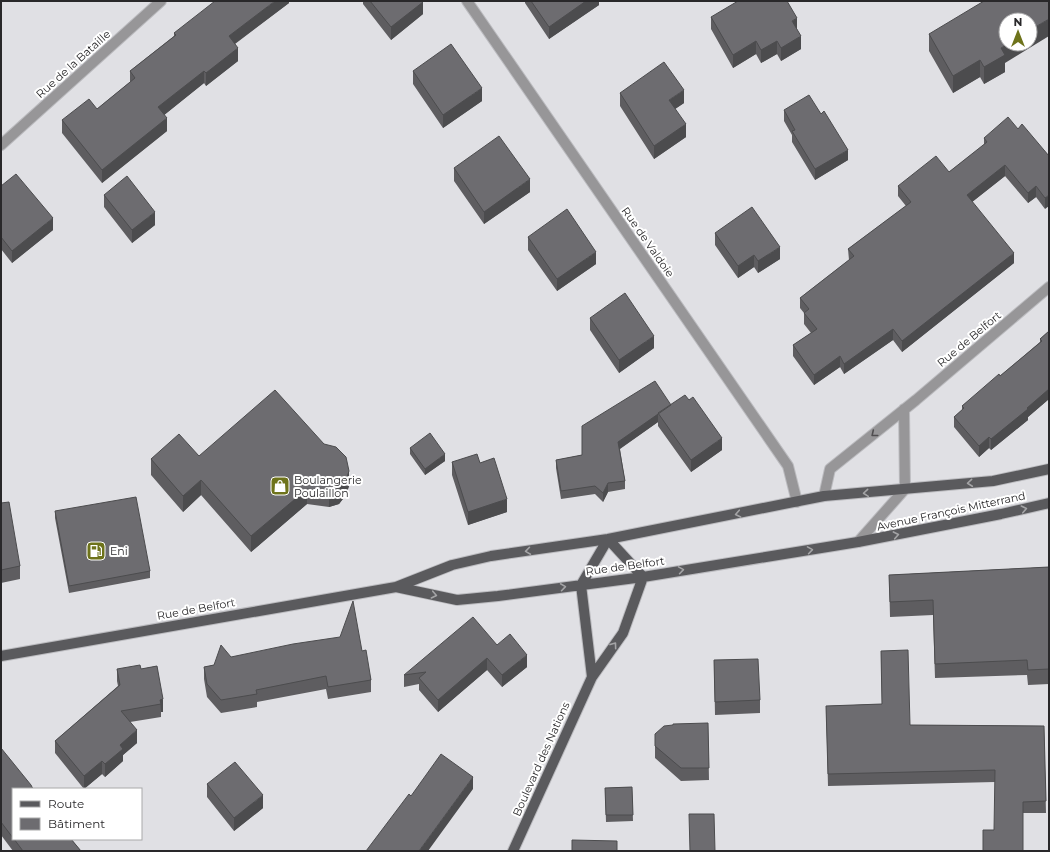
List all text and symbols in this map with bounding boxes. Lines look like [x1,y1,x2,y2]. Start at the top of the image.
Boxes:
north arrow [998,12,1038,52]
text: N [1014,15,1022,29]
street label: Rue de la Bataille [33,27,113,101]
street label: Rue de Valdoie [619,204,678,280]
street label: Rue de Belfort [934,308,1004,370]
one-way arrow [871,429,878,436]
place label: Boulangerie Poulaillon [294,473,362,500]
shop icon: Boulangerie Poulaillon [269,475,291,497]
one-way arrow [967,478,973,487]
one-way arrow [863,488,869,497]
street label: Avenue François Mitterrand [875,488,1027,534]
one-way arrow [1021,505,1027,513]
one-way arrow [735,509,741,517]
one-way arrow [893,531,900,539]
fuel station icon: Eni [85,540,107,562]
place label: Eni [110,544,128,558]
one-way arrow [525,546,531,555]
one-way arrow [807,546,813,555]
street label: Rue de Belfort [585,553,666,578]
one-way arrow [678,567,684,575]
one-way arrow [560,583,566,592]
one-way arrow [431,590,437,598]
street label: Rue de Belfort [156,595,237,623]
one-way arrow [610,642,617,649]
street label: Boulevard des Nations [509,699,573,818]
legend [12,788,142,840]
text: Route [48,796,84,811]
text: Bâtiment [48,816,105,831]

